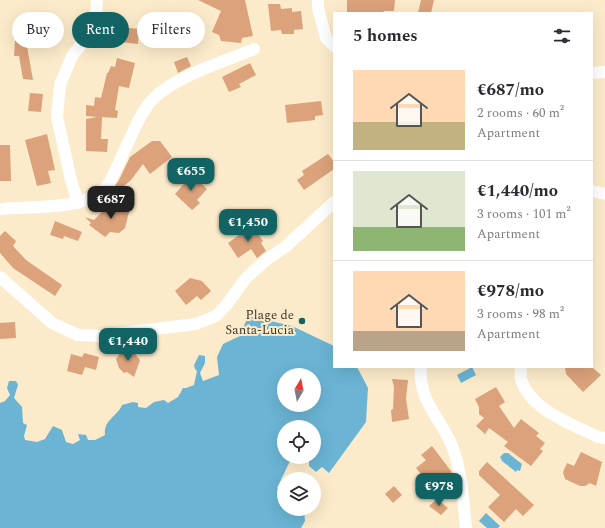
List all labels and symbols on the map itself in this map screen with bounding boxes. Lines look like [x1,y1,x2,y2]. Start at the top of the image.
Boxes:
pin: €655 [167,158,215,192]
pin: €687 [87,186,135,220]
pin: €1,450 [215,209,281,243]
place label: Plage de Santa-Lucia [225,305,295,340]
marker: Plage de Santa-Lucia [297,316,307,326]
pin: €1,440 [95,328,161,362]
north arrow [277,368,321,412]
pin: €978 [415,473,463,507]

